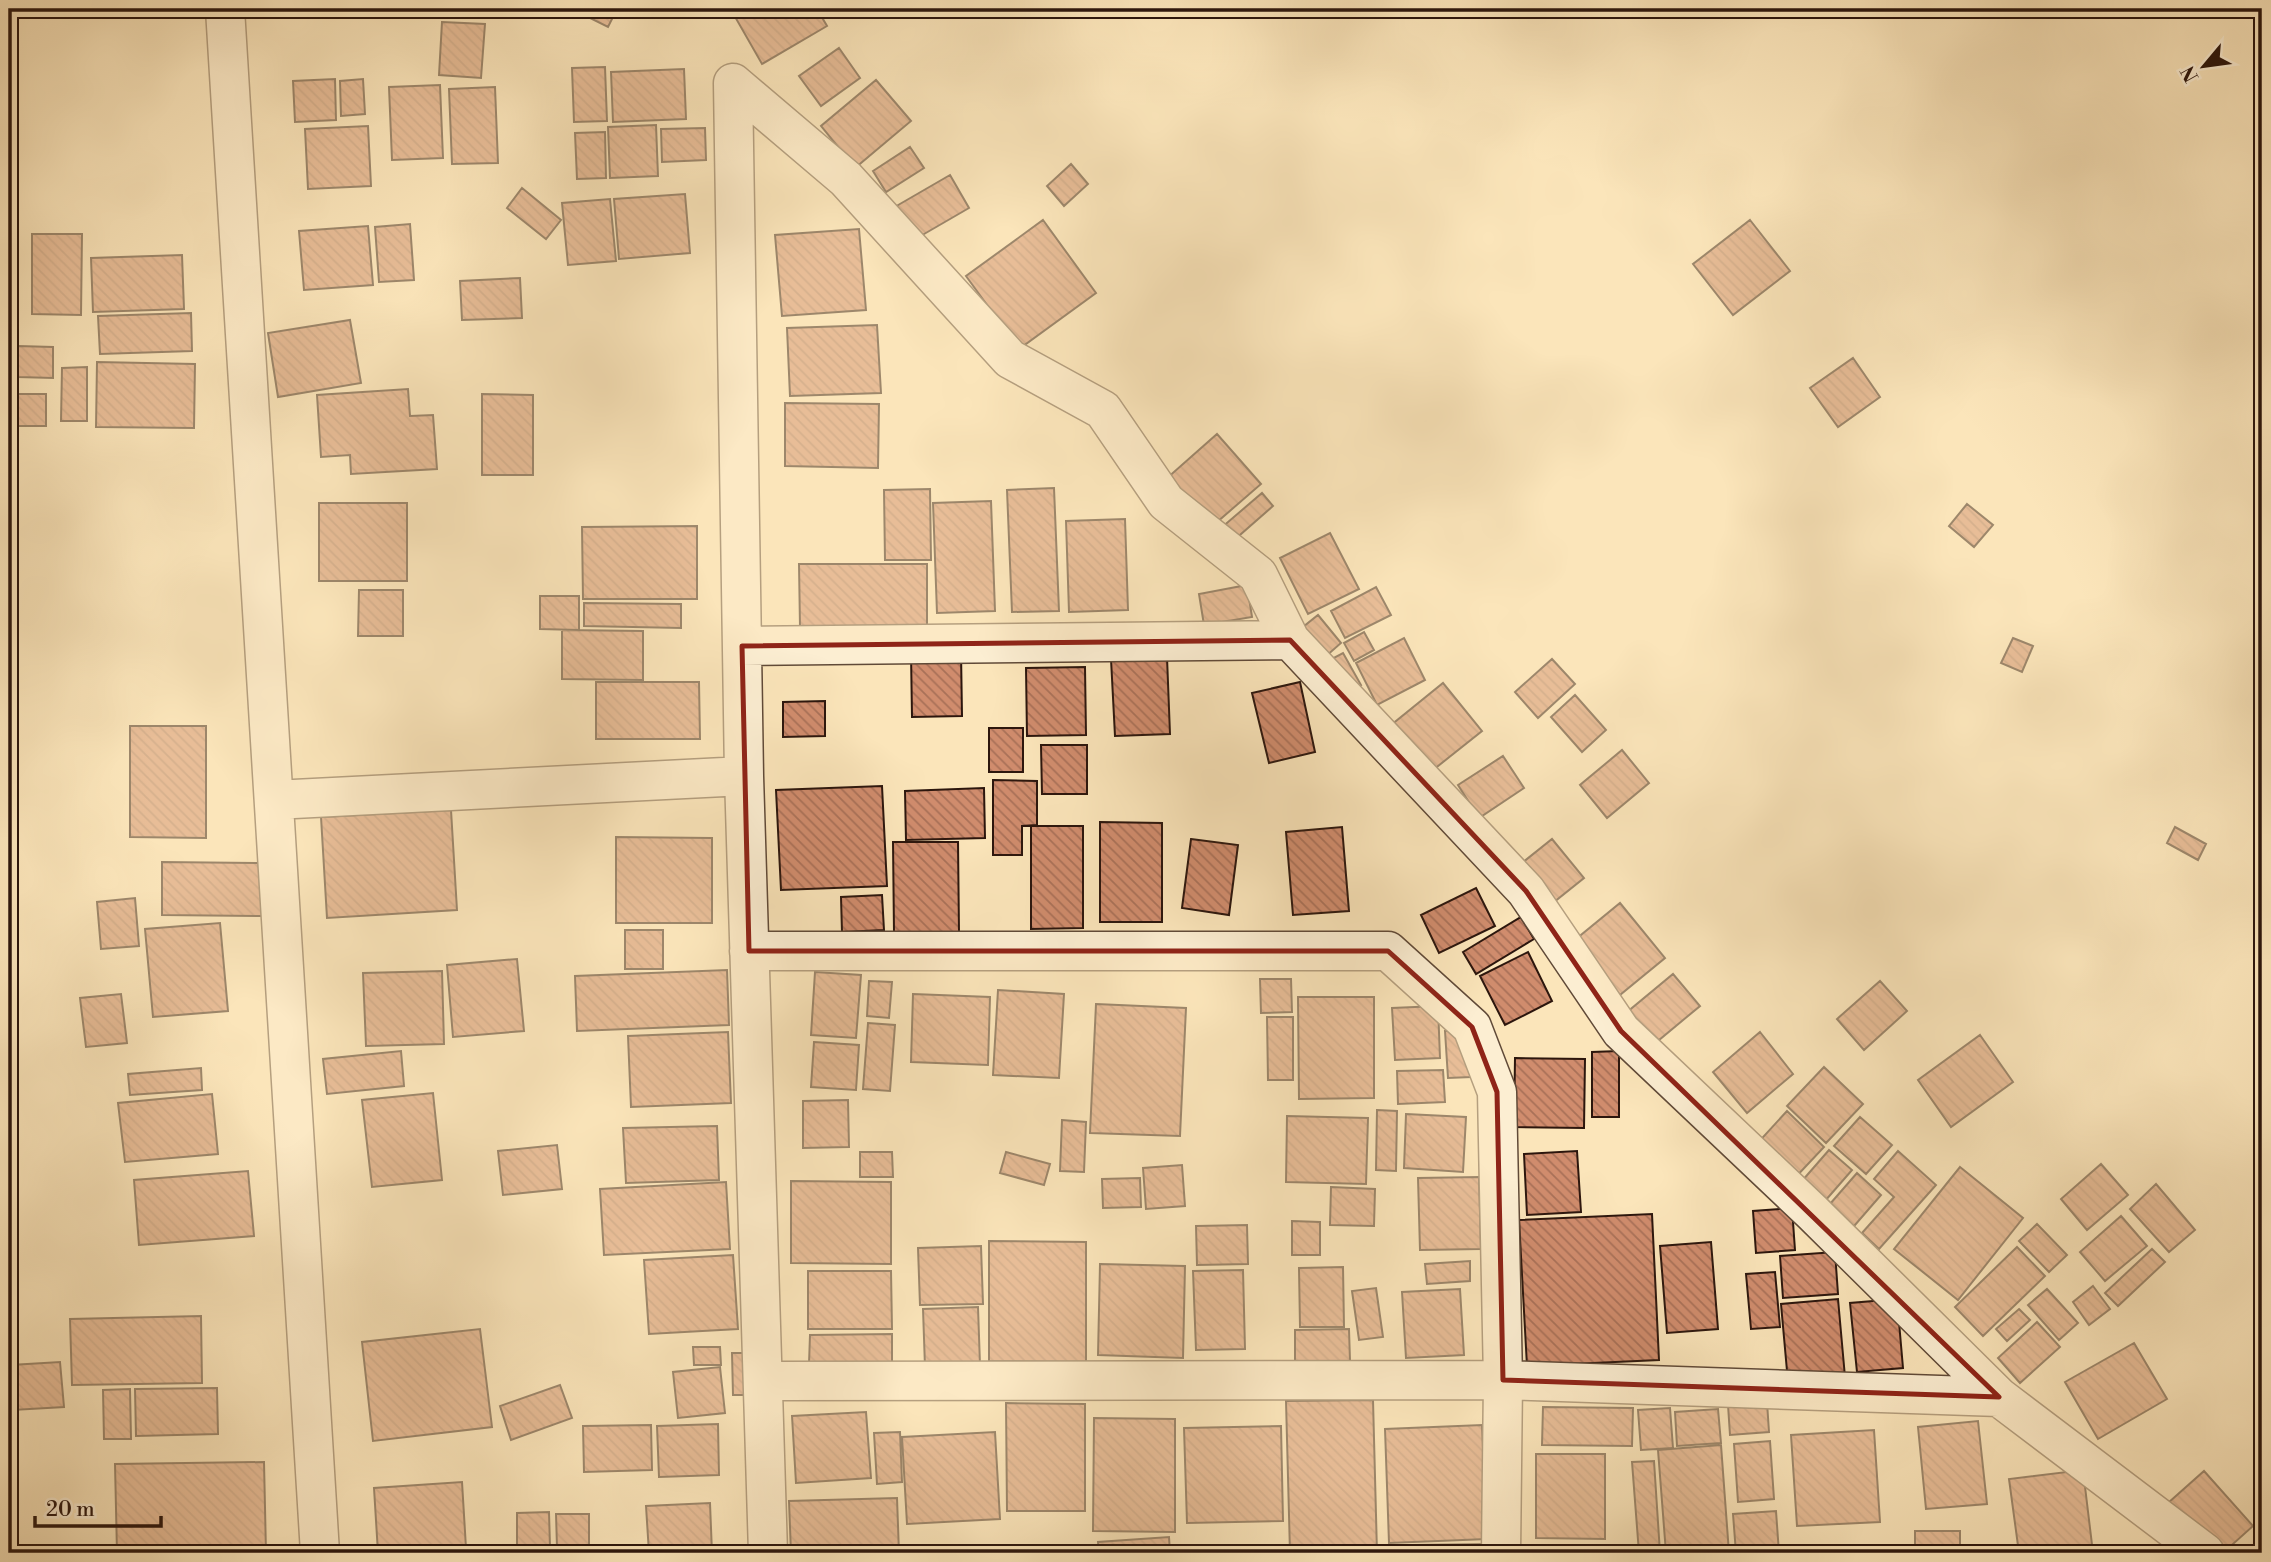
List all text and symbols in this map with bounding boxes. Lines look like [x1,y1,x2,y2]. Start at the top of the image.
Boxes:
north arrow [2170,32,2240,102]
text: N [2176,61,2204,86]
scale bar [35,1485,161,1529]
text: 20 m [46,1497,95,1523]

